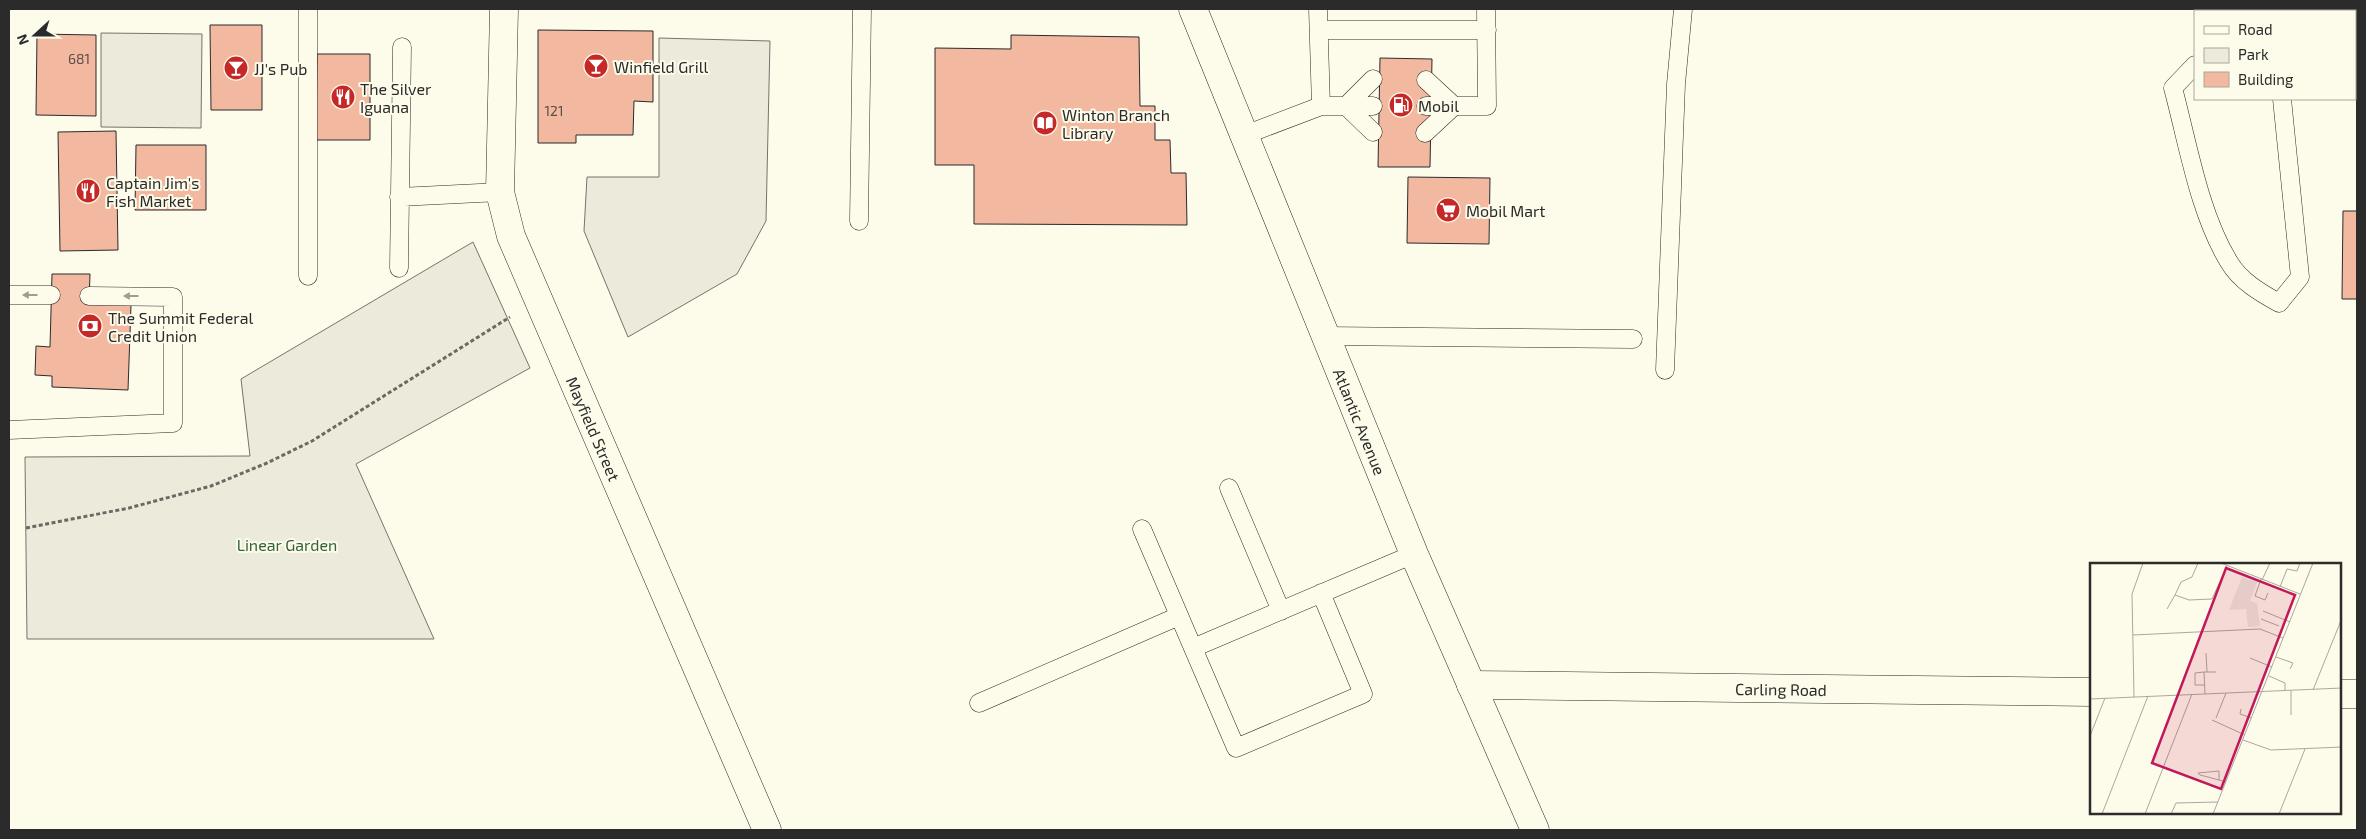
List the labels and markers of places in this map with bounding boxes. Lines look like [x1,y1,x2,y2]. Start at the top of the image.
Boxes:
bar icon: Winfield Grill [583,53,609,79]
bar icon: JJ's Pub [223,55,249,81]
place label: Winfield Grill [614,57,708,76]
place label: JJ's Pub [254,59,308,78]
place label: The Silver Iguana [360,79,432,116]
restaurant icon: The Silver Iguana [330,84,356,110]
fuel station icon: Mobil [1388,92,1414,118]
place label: Mobil [1418,96,1459,115]
place label: Winton Branch Library [1062,105,1170,142]
library icon: Winton Branch Library [1032,110,1058,136]
place label: Captain Jim's Fish Market [106,173,199,210]
restaurant icon: Captain Jim's Fish Market [75,178,101,204]
supermarket icon: Mobil Mart [1435,197,1461,223]
place label: Mobil Mart [1466,201,1545,220]
place label: The Summit Federal Credit Union [108,308,253,345]
bank icon: The Summit Federal Credit Union [77,313,103,339]

